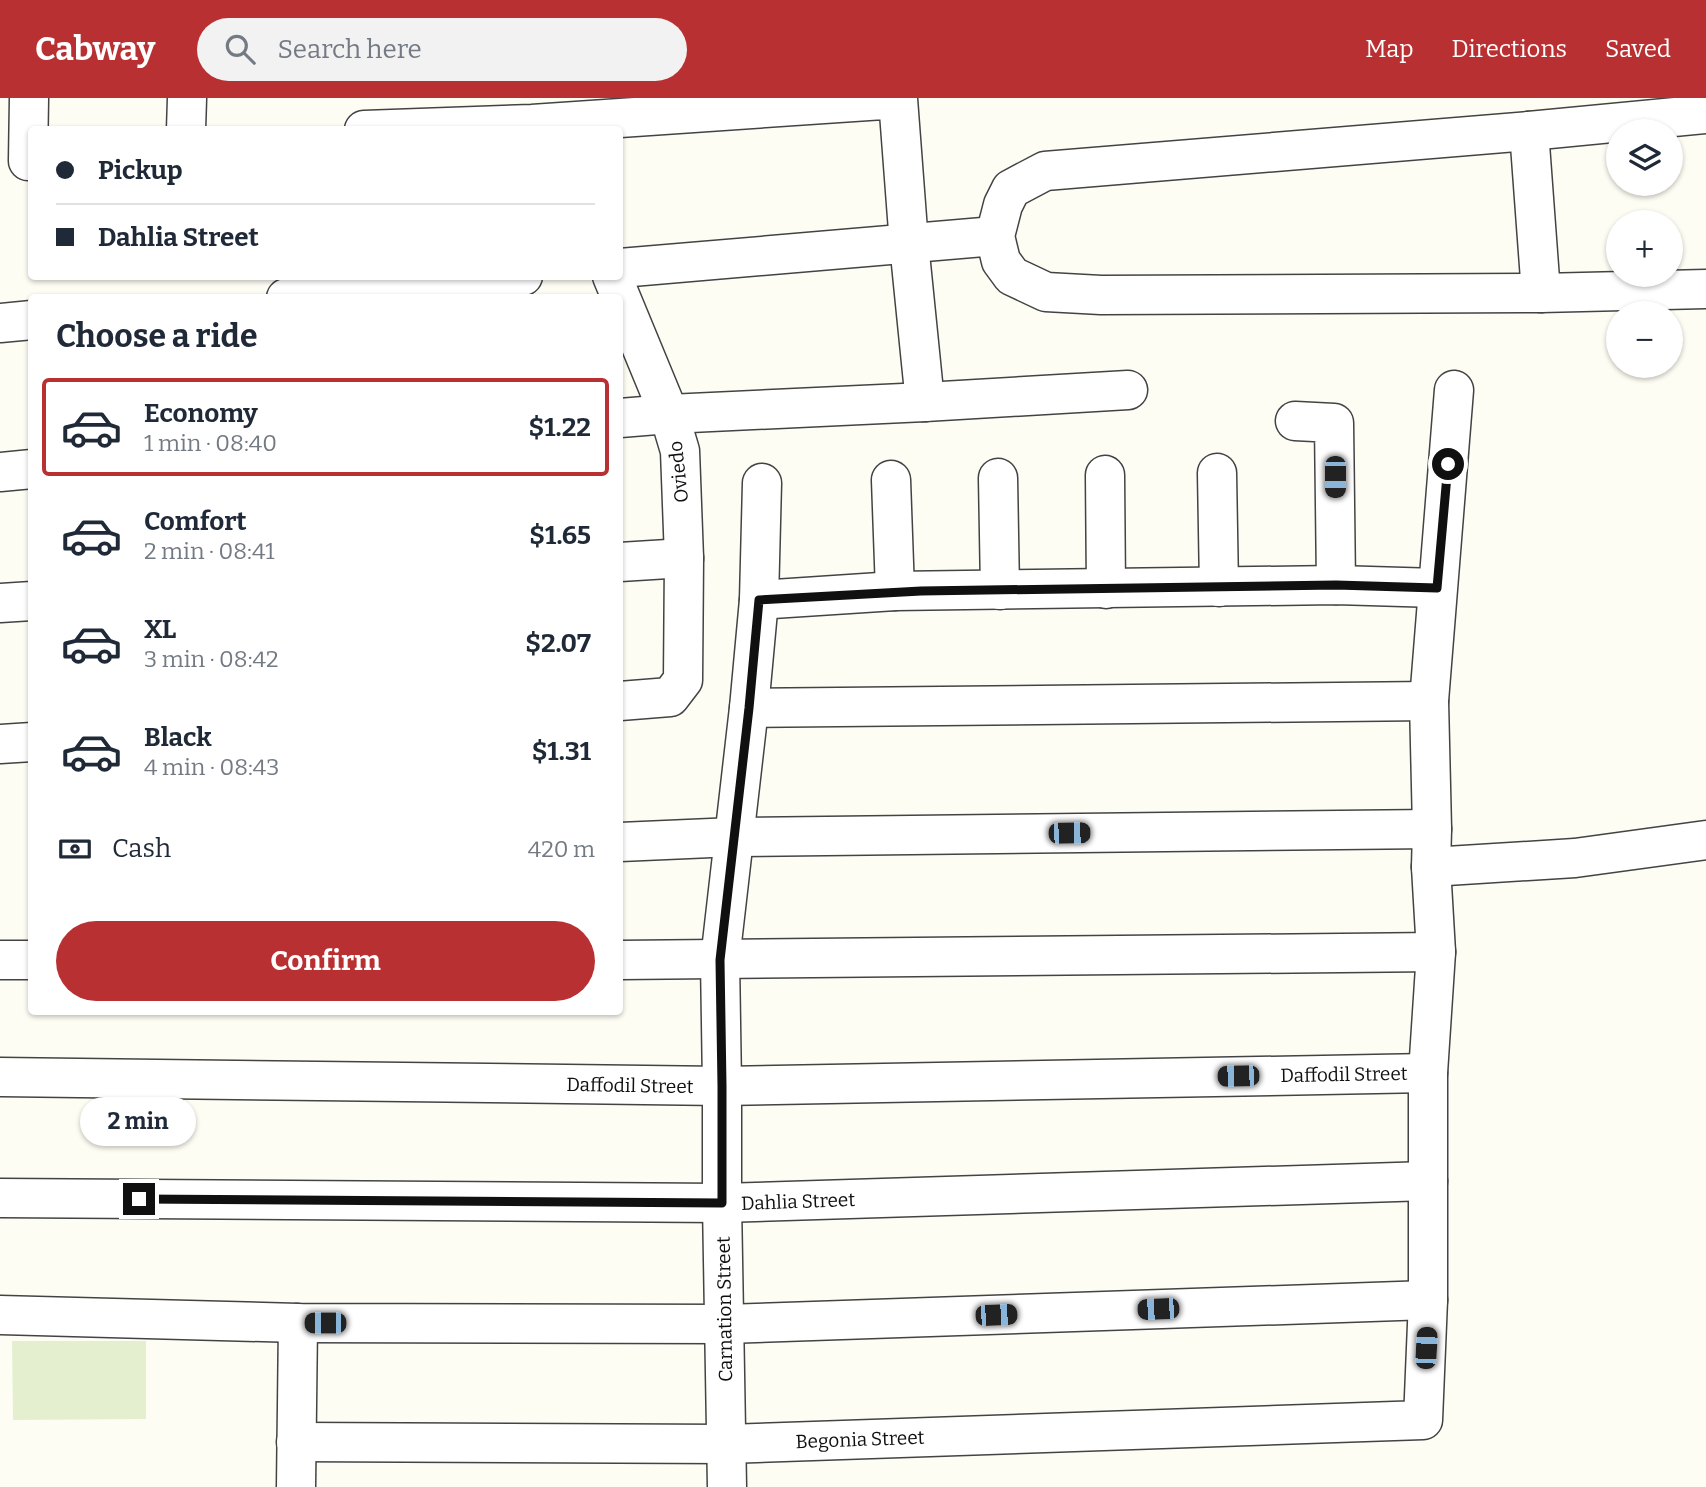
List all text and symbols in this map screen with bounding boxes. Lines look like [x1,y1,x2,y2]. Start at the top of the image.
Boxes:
search box [197,18,687,81]
text: Cabway [35,29,155,69]
icon: search [221,30,259,68]
text: Search here [277,34,422,65]
text: Map [1365,35,1414,63]
text: Directions [1452,35,1567,63]
text: Saved [1605,35,1671,63]
map controls [1606,119,1683,378]
button: layers [1606,119,1683,196]
text: Pickup [98,155,183,186]
button: + [1606,210,1683,287]
text: Dahlia Street [98,222,259,253]
button: − [1606,301,1683,378]
text: Choose a ride [56,317,257,355]
icon: car [60,396,123,459]
text: Economy [144,398,258,429]
text: $1.22 [529,412,591,443]
text: 1 min · 08:40 [144,429,277,457]
street label: Oviedo [664,440,693,504]
route start [1432,448,1464,480]
car [1325,456,1346,498]
icon: car [60,504,123,567]
text: Comfort [144,506,247,537]
text: $1.65 [529,520,591,551]
text: 2 min · 08:41 [144,537,275,565]
icon: car [60,612,123,675]
text: XL [144,614,176,645]
text: $2.07 [525,628,591,659]
text: 3 min · 08:42 [144,645,278,673]
icon: car [60,720,123,783]
text: Black [144,722,212,753]
text: $1.31 [532,736,591,767]
text: 4 min · 08:43 [144,753,279,781]
car [1048,822,1091,844]
icon: cash [56,830,94,868]
text: Cash [112,833,171,864]
text: 420 m [528,835,595,863]
button: Confirm [56,921,595,1001]
street label: Daffodil Street [1280,1062,1408,1087]
car [1217,1065,1260,1087]
street label: Daffodil Street [566,1073,694,1098]
callout: 2 min [81,1098,197,1146]
text: 2 min [107,1107,169,1135]
route end [123,1183,155,1215]
street label: Dahlia Street [741,1188,856,1215]
street label: Carnation Street [712,1236,737,1382]
car [1137,1298,1180,1320]
car [975,1304,1018,1326]
car [305,1313,347,1334]
car [1415,1326,1438,1370]
street label: Begonia Street [795,1426,925,1453]

